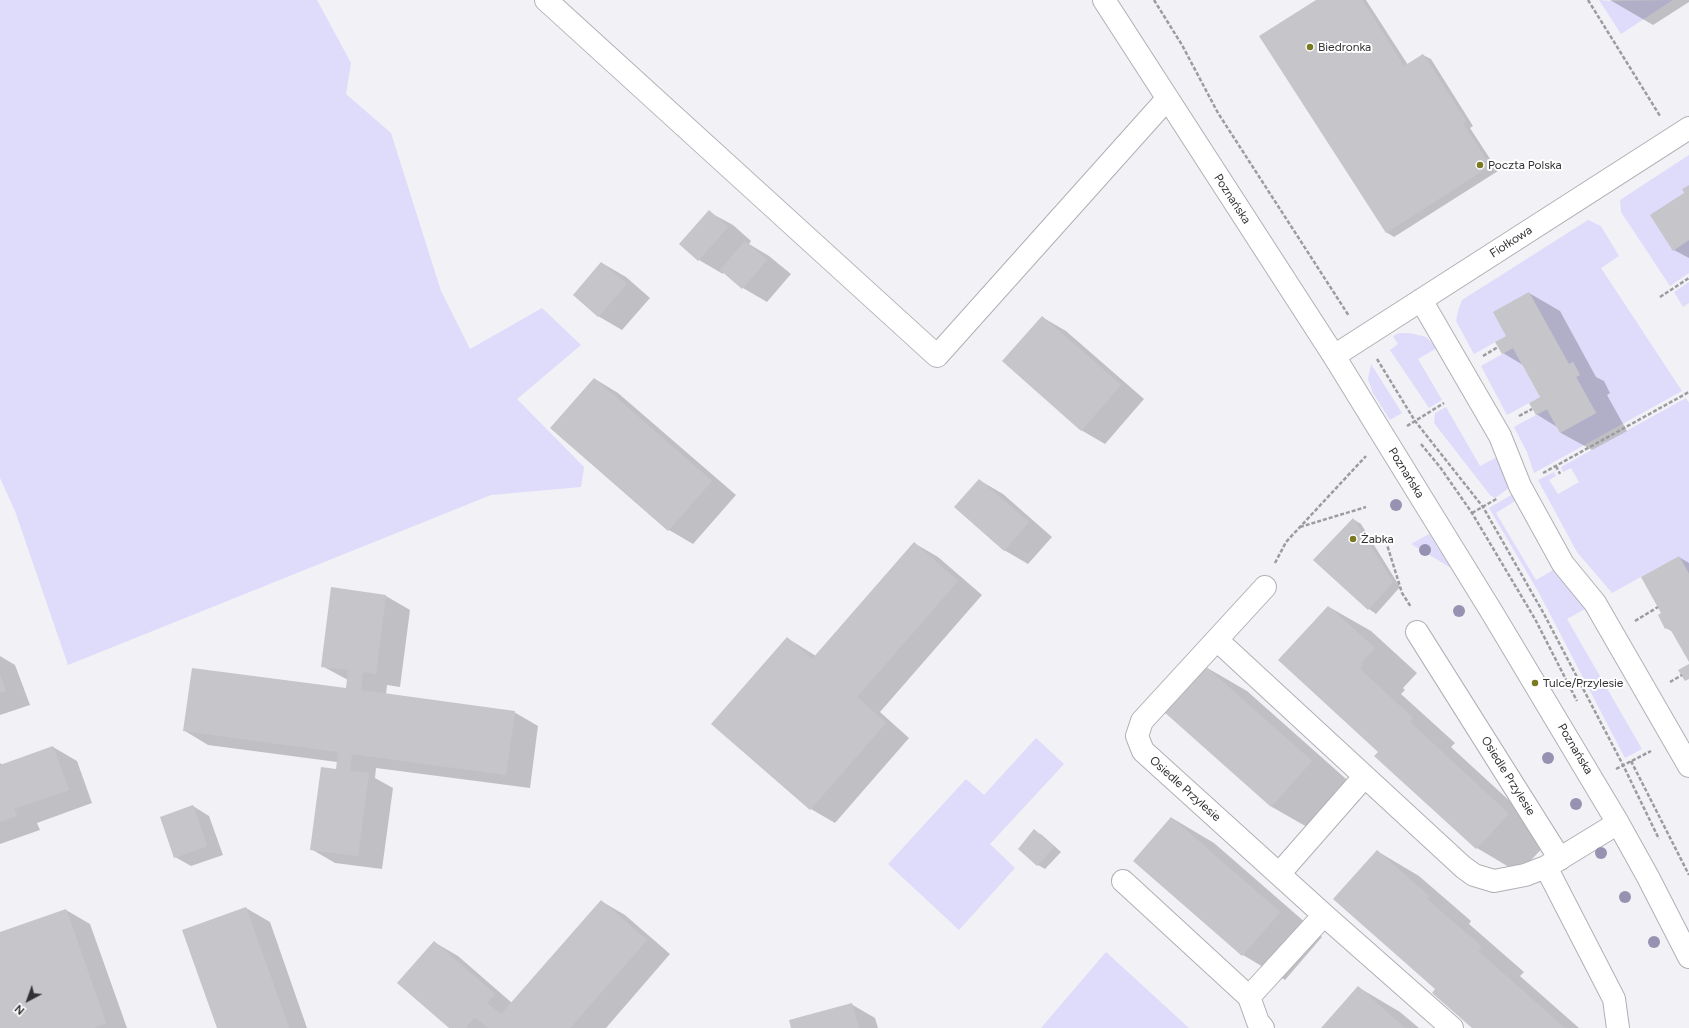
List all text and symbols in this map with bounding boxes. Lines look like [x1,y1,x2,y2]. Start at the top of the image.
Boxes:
place label: Biedronka [1318,40,1371,54]
marker: Biedronka [1305,42,1315,52]
place label: Poczta Polska [1488,158,1562,172]
marker: Poczta Polska [1475,160,1485,170]
street label: Poznańska [1211,171,1253,227]
street label: Fiołkowa [1487,223,1535,261]
street label: Poznańska [1385,445,1427,501]
place label: Żabka [1361,532,1394,546]
marker: Żabka [1348,534,1358,544]
place label: Tulce/Przylesie [1543,676,1623,690]
marker: Tulce/Przylesie [1530,678,1540,688]
street label: Poznańska [1554,721,1596,777]
street label: Osiedle Przylesie [1478,734,1538,818]
street label: Osiedle Przylesie [1146,753,1224,825]
north arrow [8,980,48,1020]
text: N [12,1002,27,1017]

